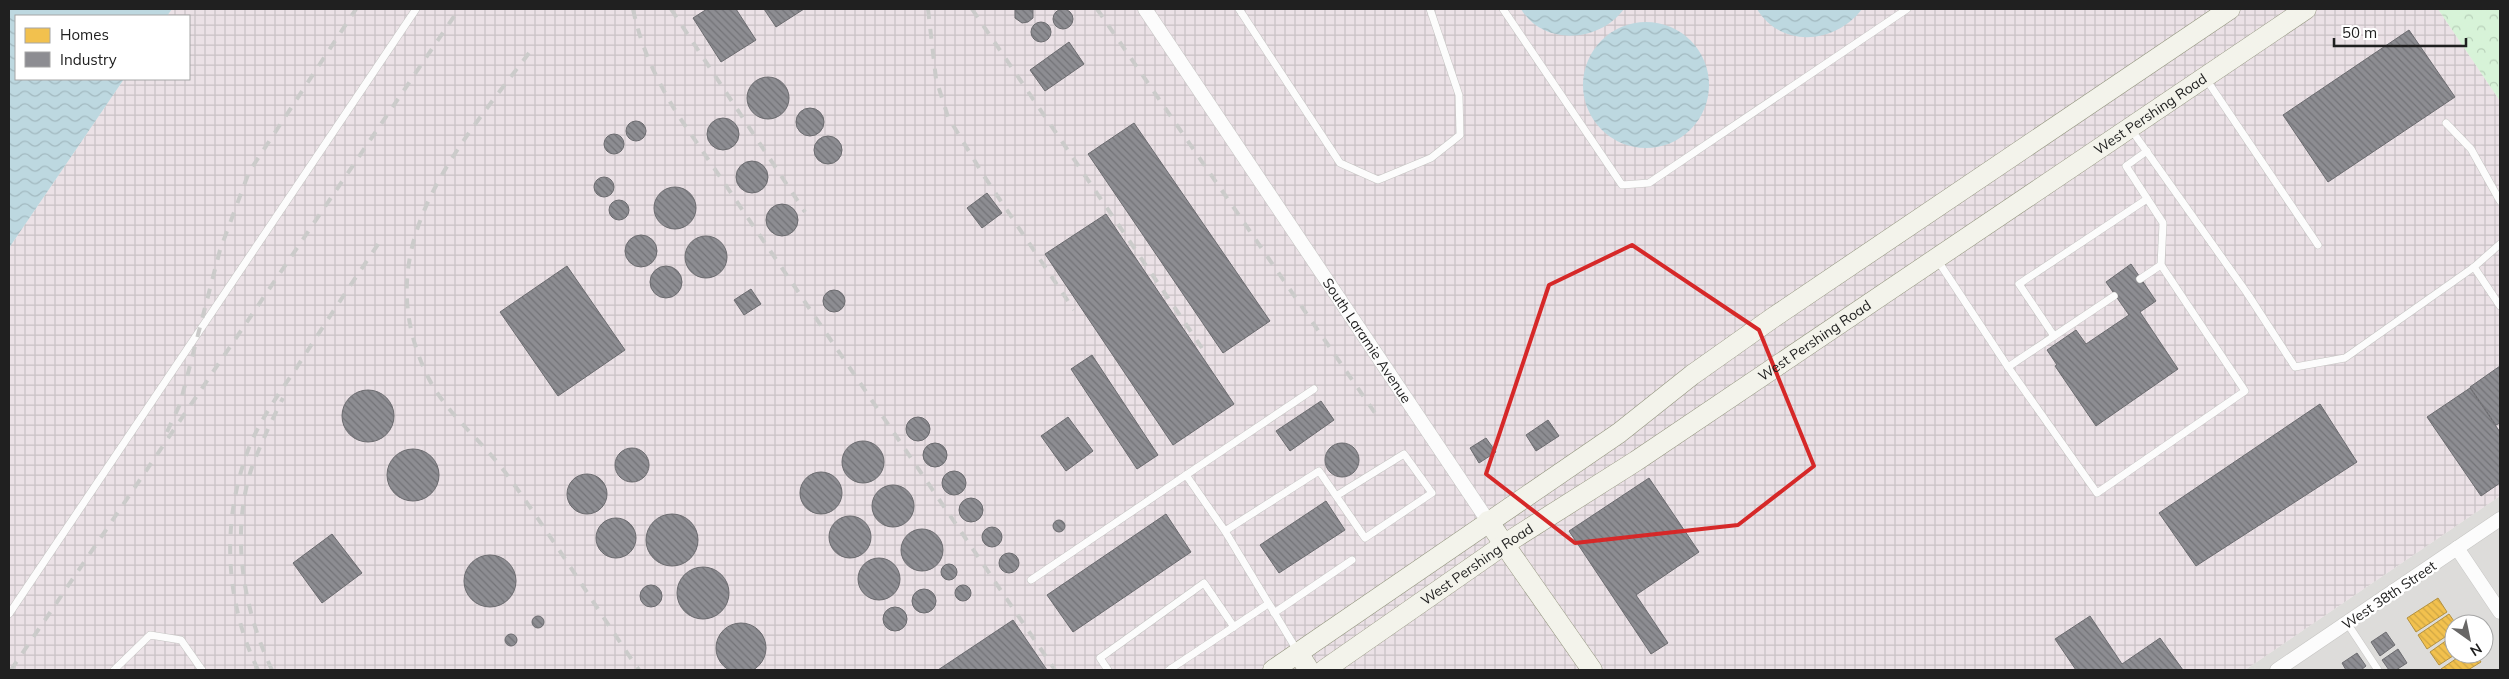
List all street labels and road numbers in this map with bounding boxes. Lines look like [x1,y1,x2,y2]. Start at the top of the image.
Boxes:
street label: West Pershing Road [2090,70,2210,159]
street label: South Laramie Avenue [1319,275,1415,406]
street label: West Pershing Road [1755,296,1874,385]
street label: West Pershing Road [1417,519,1537,609]
street label: West 38th Street [2338,557,2440,633]

